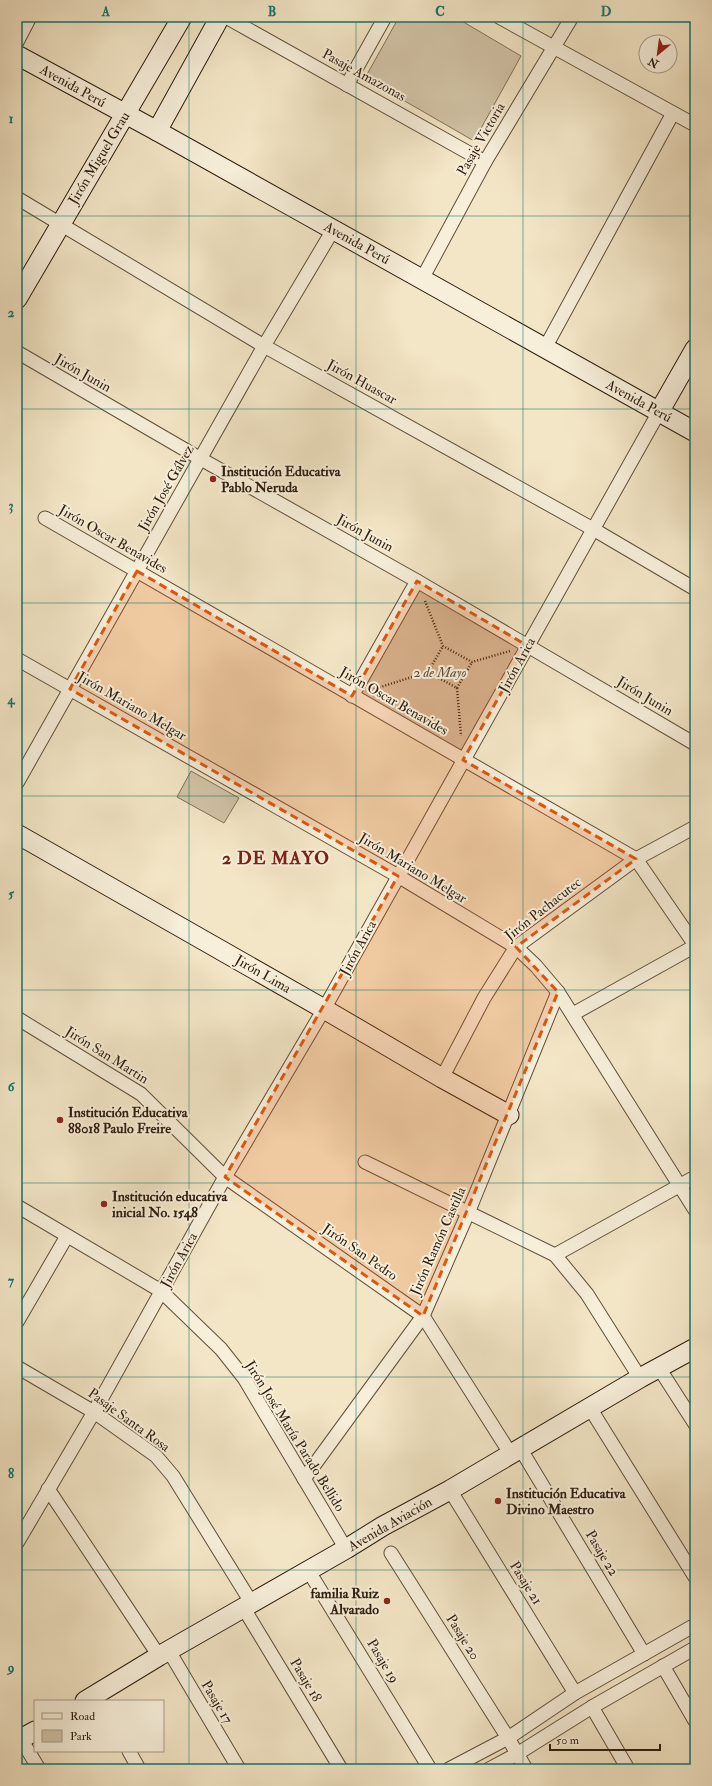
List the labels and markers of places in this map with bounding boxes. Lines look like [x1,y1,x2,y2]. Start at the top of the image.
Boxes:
place label: Institución Educativa Pablo Neruda [221,463,342,496]
marker: Institución Educativa Pablo Neruda [208,474,218,484]
place label: Institución Educativa 88018 Paulo Freire [68,1104,189,1137]
marker: Institución Educativa 88018 Paulo Freire [55,1115,65,1125]
place label: Institución educativa inicial No. 1548 [111,1188,228,1221]
marker: Institución educativa inicial No. 1548 [99,1199,109,1209]
place label: Institución Educativa Divino Maestro [506,1485,627,1518]
marker: Institución Educativa Divino Maestro [493,1496,503,1506]
place label: familia Ruiz Alvarado [310,1585,379,1618]
marker: familia Ruiz Alvarado [382,1596,392,1606]

